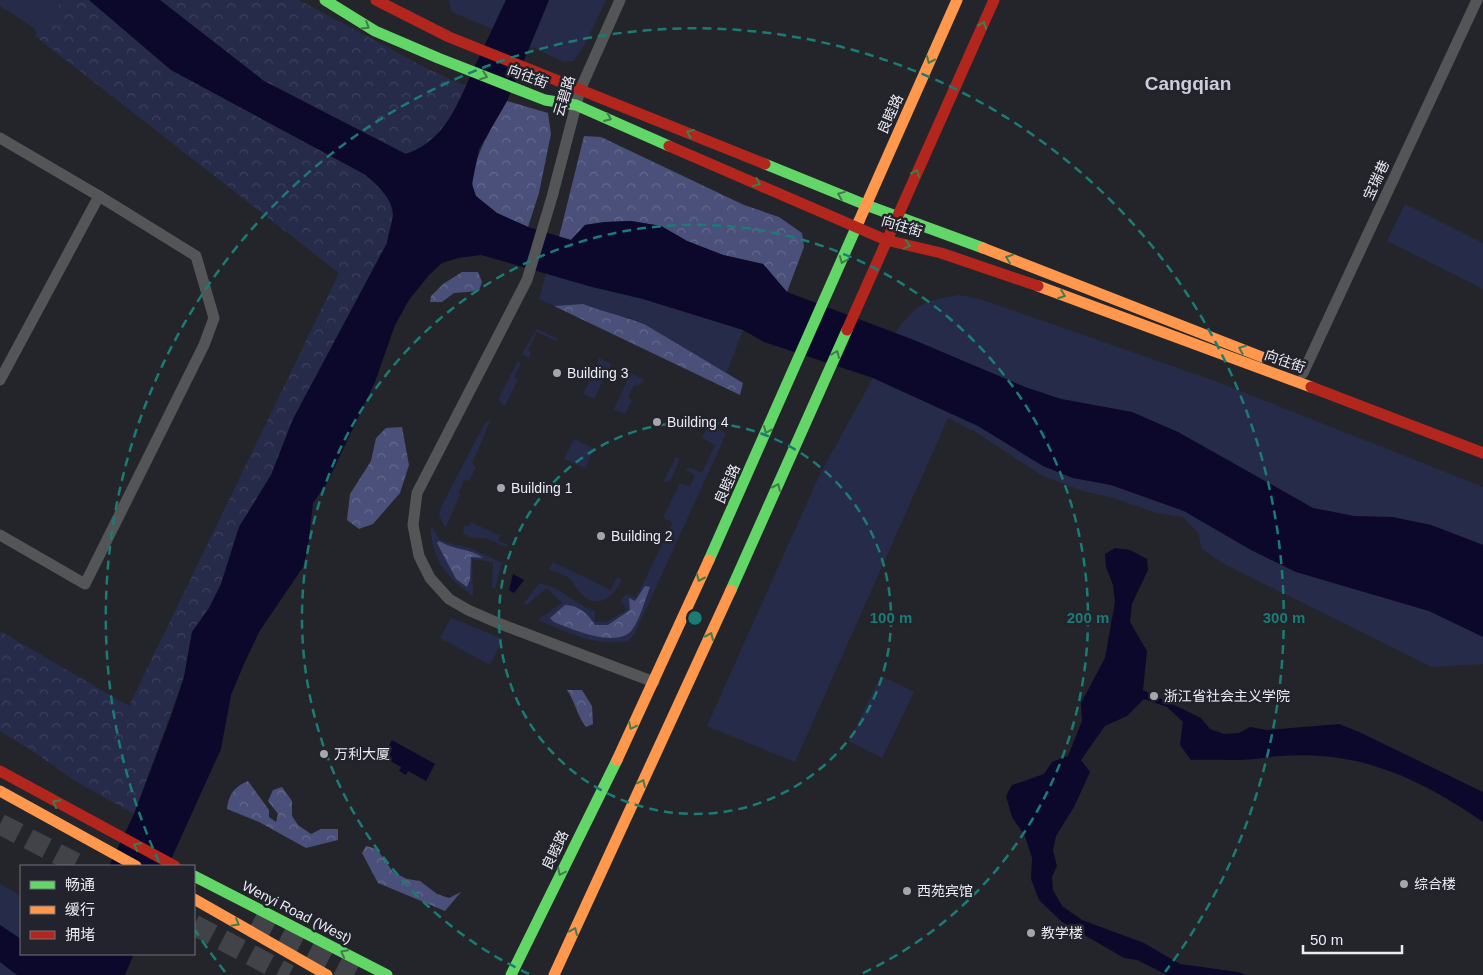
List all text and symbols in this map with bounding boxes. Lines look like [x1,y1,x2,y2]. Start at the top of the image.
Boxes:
one-way arrow [361,19,370,29]
one-way arrow [976,21,987,30]
one-way arrow [926,55,937,64]
street label: 向往街 [506,61,550,91]
one-way arrow [479,69,488,80]
district label: Cangqian [1145,73,1231,94]
street label: 云碧路 [550,74,578,118]
street label: 良睦路 [874,92,906,136]
one-way arrow [603,112,612,123]
one-way arrow [686,129,695,140]
street label: 宝瑞巷 [1360,158,1392,202]
one-way arrow [910,169,921,178]
one-way arrow [752,177,761,188]
one-way arrow [837,191,846,202]
street label: 向往街 [880,212,924,240]
one-way arrow [903,239,912,250]
one-way arrow [1005,254,1014,264]
one-way arrow [839,255,850,264]
one-way arrow [1057,289,1065,299]
one-way arrow [1238,345,1247,355]
street label: 向往街 [1263,346,1307,376]
one-way arrow [830,350,841,359]
place label: Building 3 [567,365,629,381]
marker: Building 3 [551,367,563,379]
place label: Building 4 [667,414,729,430]
marker: Building 4 [651,416,663,428]
one-way arrow [763,425,774,434]
street label: 良睦路 [711,462,743,506]
place label: Building 1 [511,480,573,496]
marker: Building 1 [495,482,507,494]
one-way arrow [770,483,781,492]
place label: Building 2 [611,528,673,544]
marker: Building 2 [595,530,607,542]
one-way arrow [696,573,707,582]
centre of rings [686,609,704,627]
text: 100 m [870,609,912,626]
text: 200 m [1067,609,1109,626]
text: 300 m [1263,609,1305,626]
one-way arrow [704,632,714,641]
place label: 浙江省社会主义学院 [1164,688,1290,704]
marker: 浙江省社会主义学院 [1148,690,1160,702]
one-way arrow [628,721,639,730]
place label: 万利大厦 [334,746,390,762]
marker: 万利大厦 [318,748,330,760]
one-way arrow [636,779,646,788]
one-way arrow [52,799,61,809]
street label: 良睦路 [539,828,571,872]
one-way arrow [133,842,142,852]
legend [20,865,195,955]
one-way arrow [557,867,567,876]
text: 畅通 [65,876,95,893]
place label: 综合楼 [1414,876,1456,892]
street label: Wenyi Road (West) [240,877,354,947]
marker: 综合楼 [1398,878,1410,890]
place label: 西苑宾馆 [917,883,973,899]
marker: 西苑宾馆 [901,885,913,897]
text: 缓行 [65,901,95,918]
one-way arrow [231,917,240,927]
scale bar [1303,922,1402,954]
place label: 教学楼 [1041,925,1083,941]
text: 拥堵 [65,926,95,943]
one-way arrow [568,927,578,936]
marker: 教学楼 [1025,927,1037,939]
text: 50 m [1310,931,1343,948]
one-way arrow [340,949,349,959]

